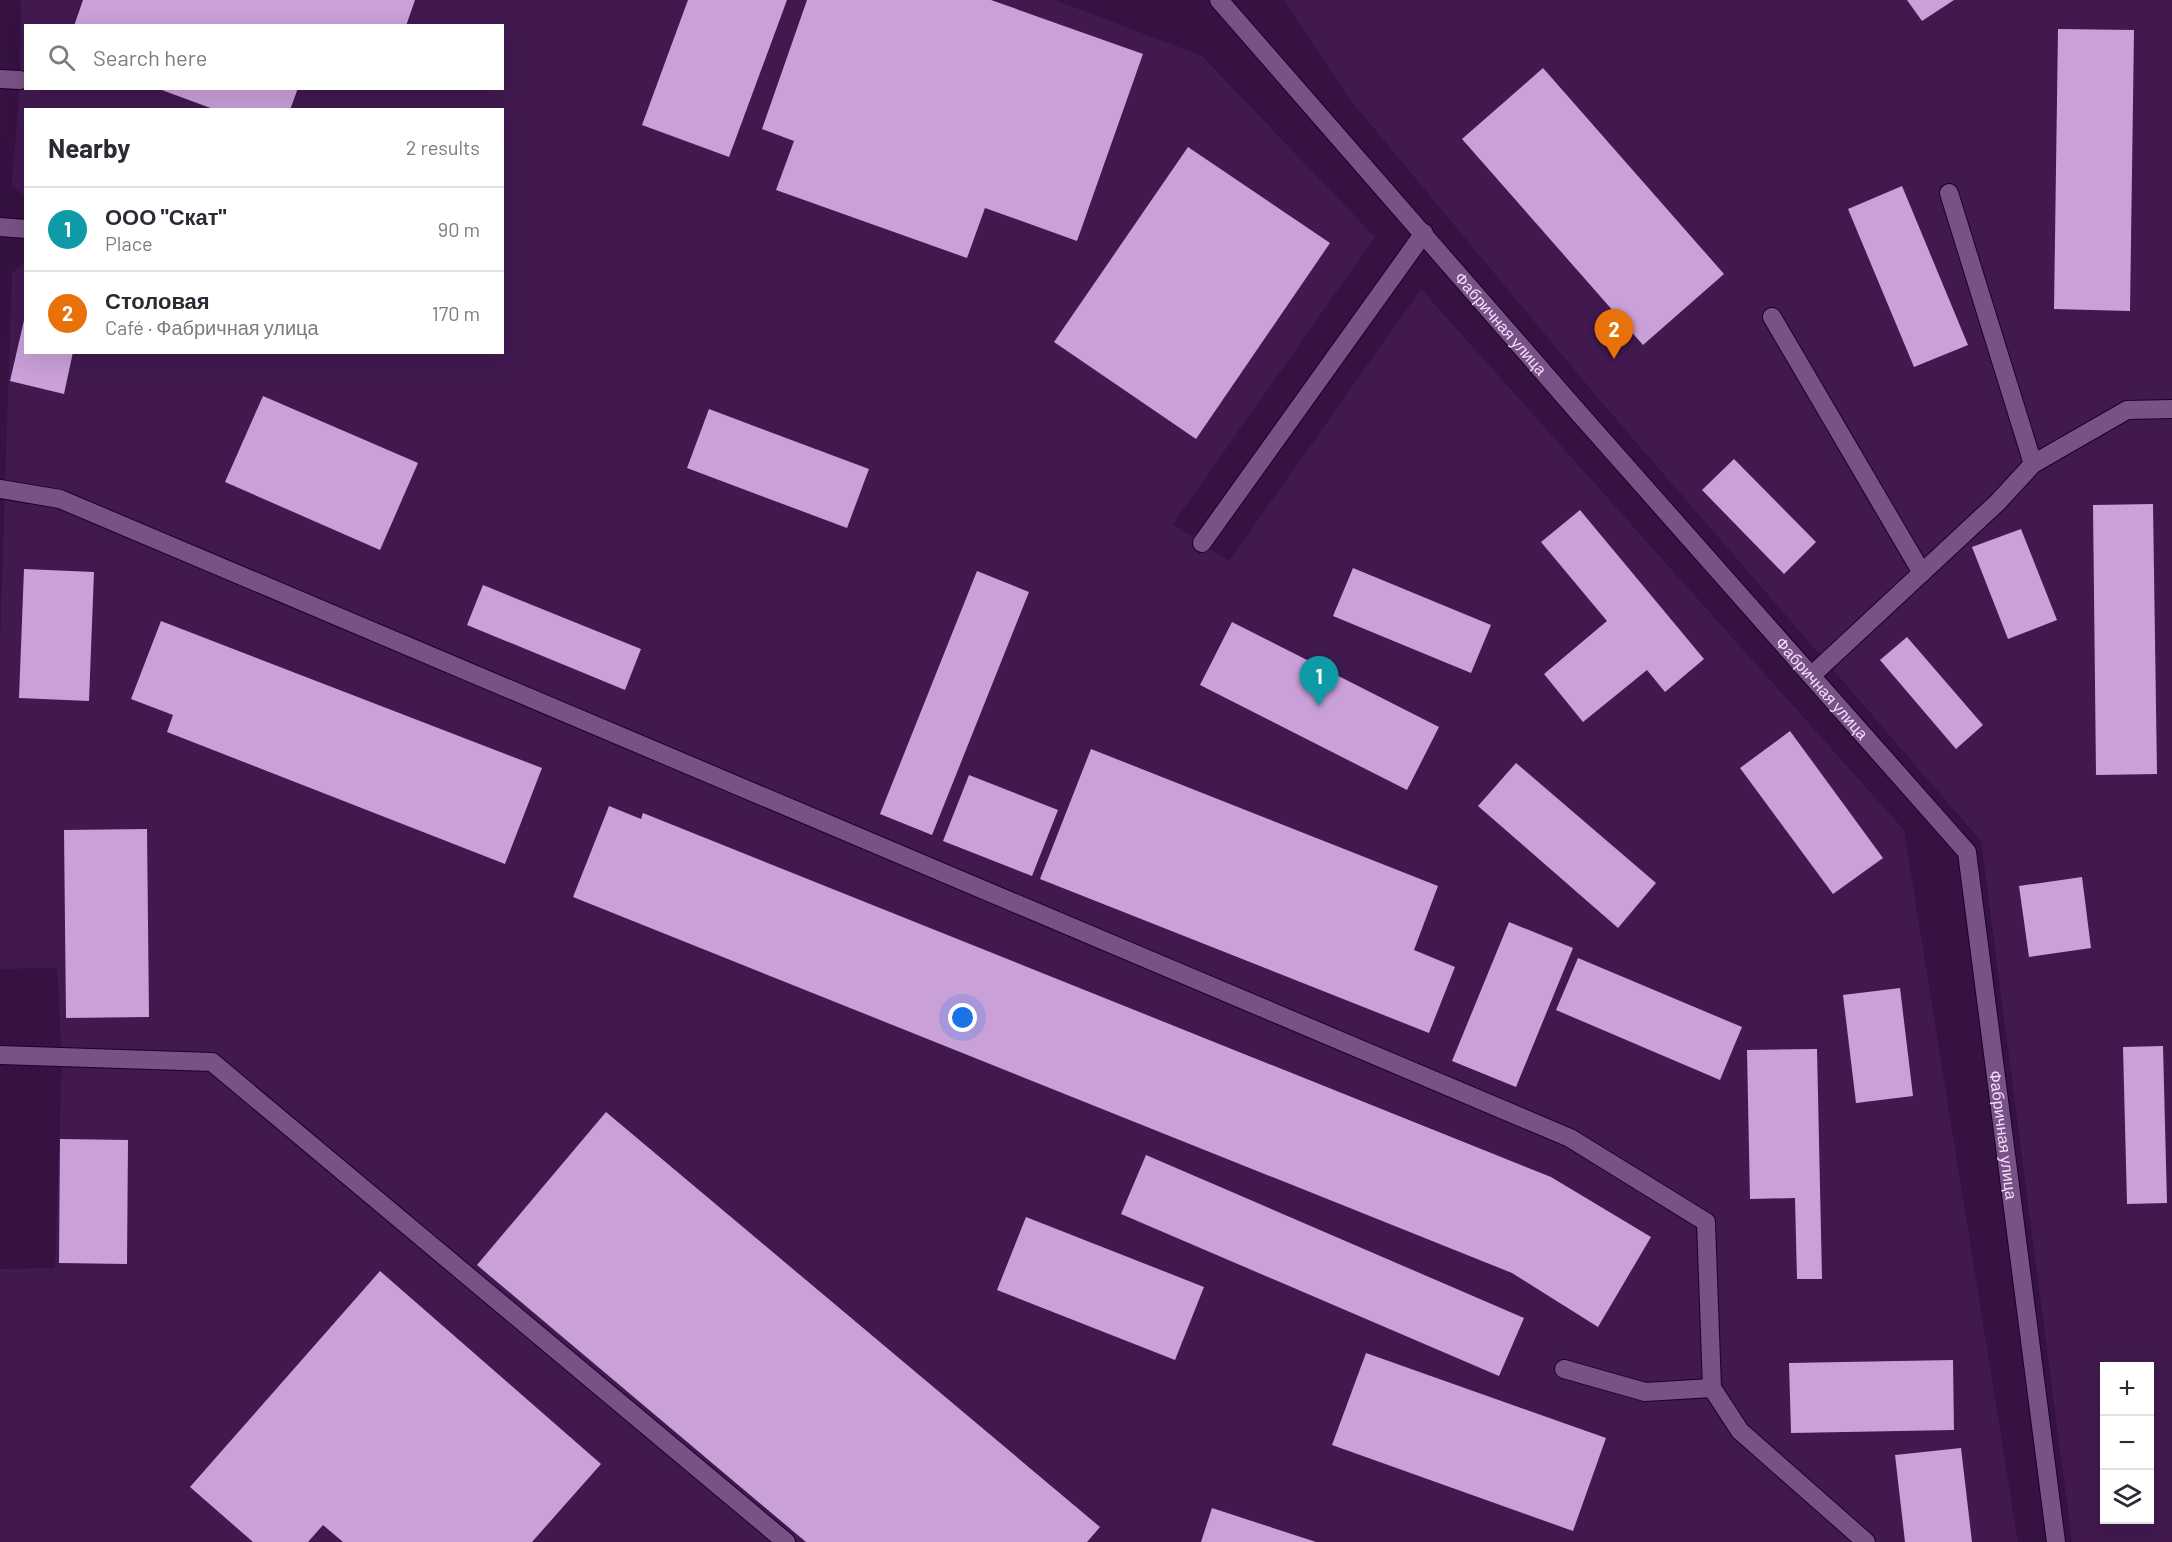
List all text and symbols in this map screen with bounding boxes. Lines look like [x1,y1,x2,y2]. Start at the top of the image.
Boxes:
search box [24,24,504,90]
icon: search [45,41,78,74]
text: Search here [93,44,207,70]
text: Nearby [48,132,130,163]
text: 2 results [406,135,480,159]
text: ООО "Скат" [105,203,226,229]
text: 1 [64,217,71,241]
text: 90 m [438,217,480,241]
text: Place [105,231,153,255]
street label: Фабричная улица [1451,268,1551,378]
text: Столовая [105,287,210,313]
text: 2 [62,301,73,325]
text: 170 m [432,301,480,325]
pin: 2 [1594,310,1634,359]
text: Café · Фабричная улица [105,315,319,339]
street label: Фабричная улица [1772,633,1873,743]
pin: 1 [1300,656,1338,706]
your location [948,1003,977,1032]
street label: Фабричная улица [1986,1069,2022,1201]
map controls [2100,1362,2154,1524]
button: + [2100,1362,2154,1416]
button: − [2100,1416,2154,1470]
button: layers [2100,1470,2154,1524]

